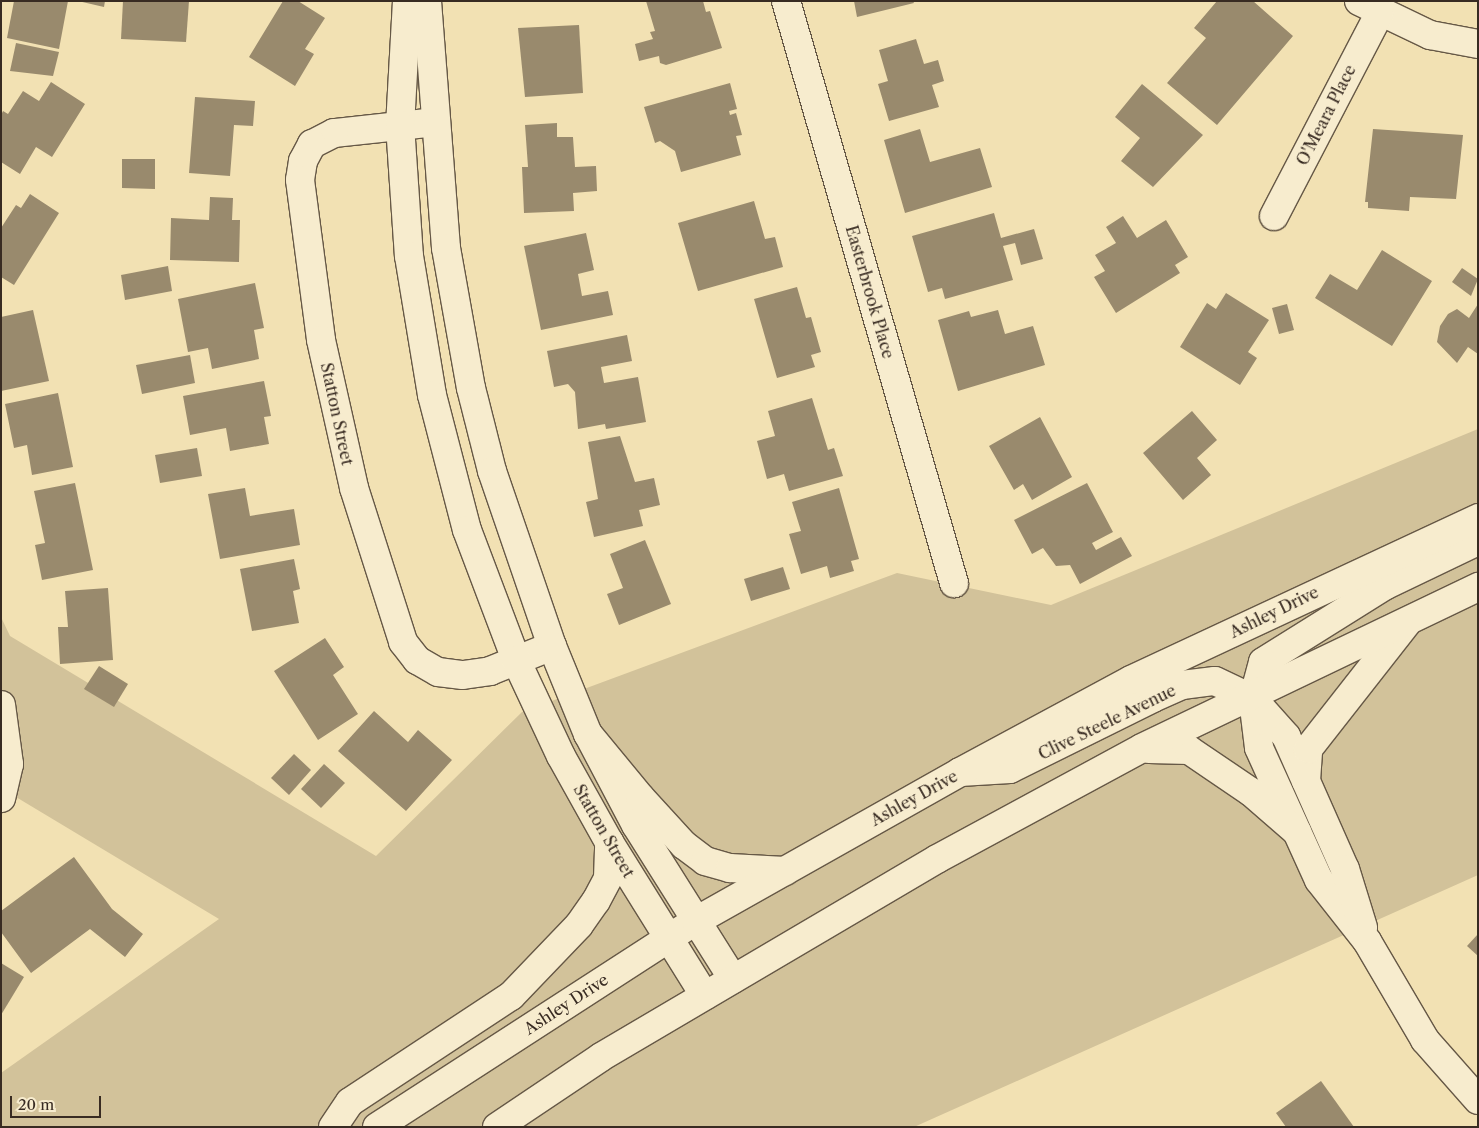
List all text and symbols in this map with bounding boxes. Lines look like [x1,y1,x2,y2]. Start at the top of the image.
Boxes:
street label: O'Meara Place [1292,61,1360,169]
street label: Easterbrook Place [842,223,898,361]
street label: Statton Street [317,361,357,467]
street label: Ashley Drive [1226,582,1322,642]
street label: Clive Steele Avenue [1035,680,1179,764]
street label: Ashley Drive [867,766,961,830]
street label: Statton Street [570,781,638,881]
street label: Ashley Drive [520,970,612,1038]
scale bar [12,1086,104,1118]
text: 20 m [18,1095,54,1114]

